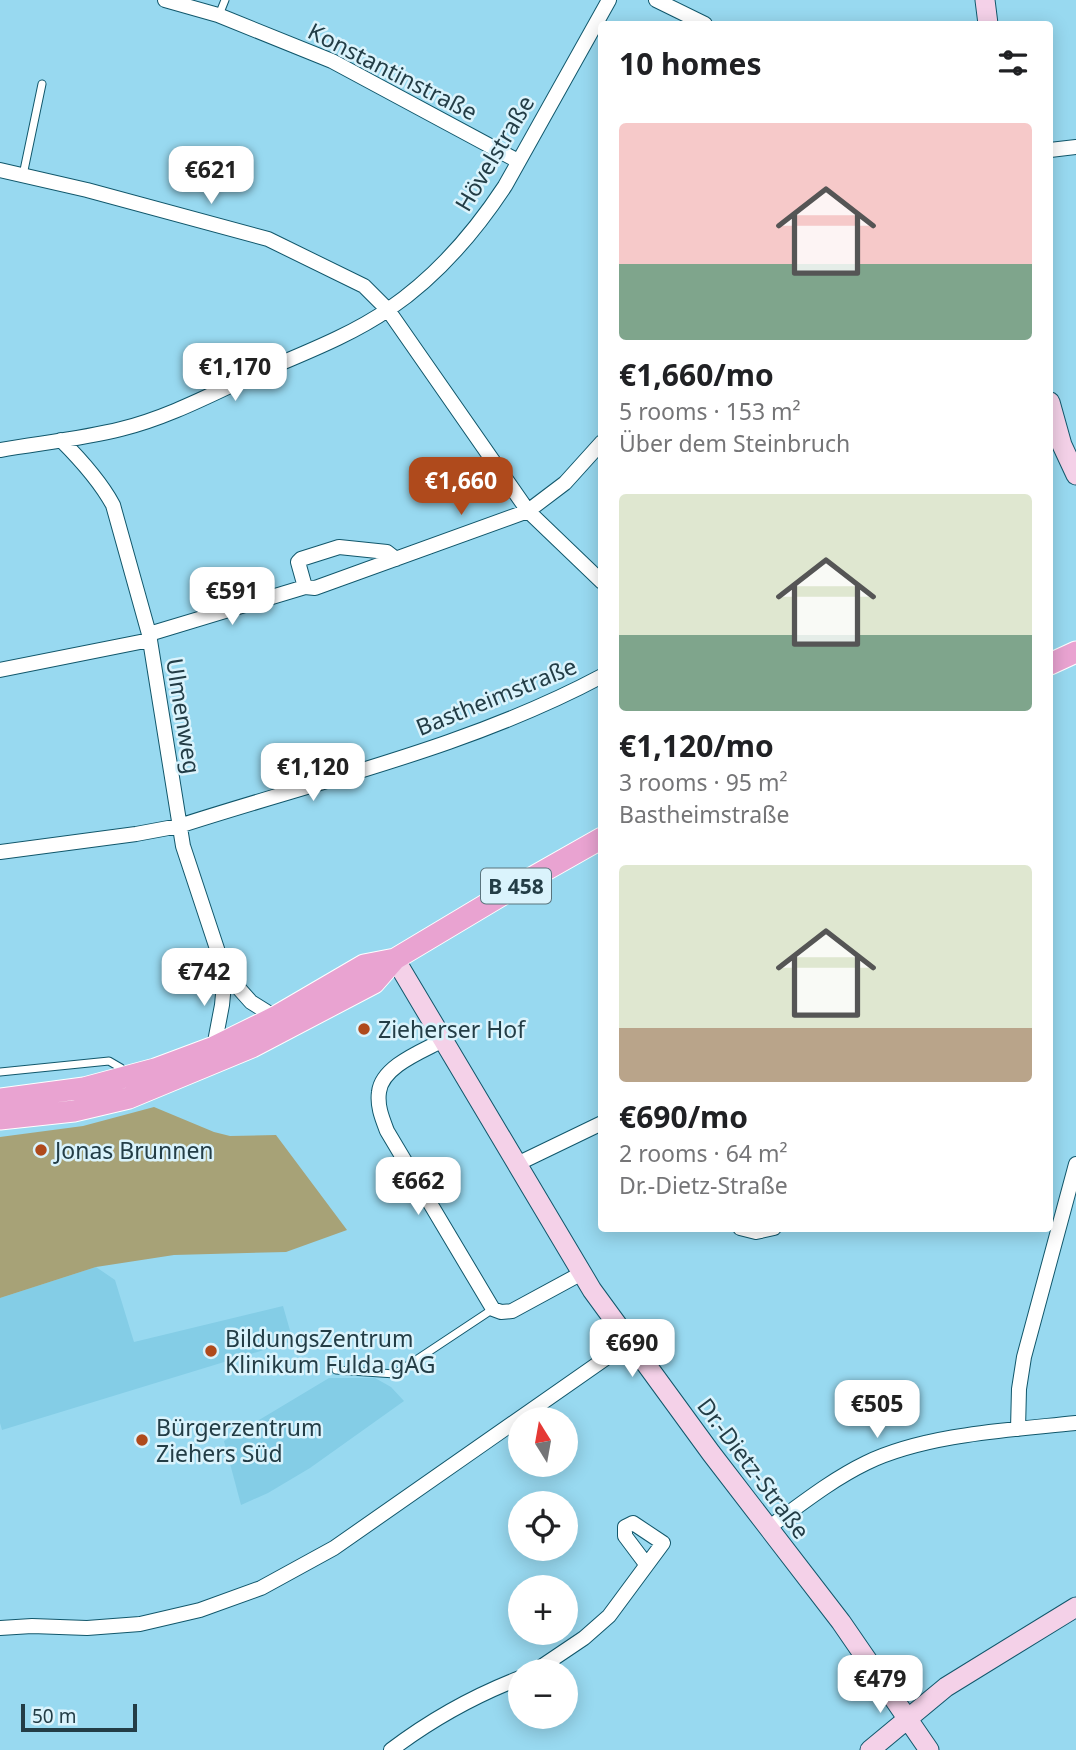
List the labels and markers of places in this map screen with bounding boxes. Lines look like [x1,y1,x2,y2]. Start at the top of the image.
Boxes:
pin: €621 [170,146,252,206]
pin: €1,170 [178,344,292,403]
pin: €1,660 [404,458,518,517]
pin: €591 [191,568,273,627]
pin: €1,120 [256,744,370,803]
pin: €742 [163,948,245,1008]
place label: Zieherser Hof [378,1013,526,1045]
marker: Zieherser Hof [356,1021,372,1037]
place label: Jonas Brunnen [53,1134,214,1166]
marker: Jonas Brunnen [33,1142,49,1158]
pin: €662 [377,1158,459,1217]
pin: €690 [591,1320,673,1379]
place label: BildungsZentrum Klinikum Fulda gAG [225,1322,435,1380]
marker: BildungsZentrum Klinikum Fulda gAG [203,1343,219,1359]
pin: €505 [836,1380,918,1440]
place label: Bürgerzentrum Ziehers Süd [156,1411,323,1469]
marker: Bürgerzentrum Ziehers Süd [134,1432,150,1448]
pin: €479 [839,1656,921,1715]

